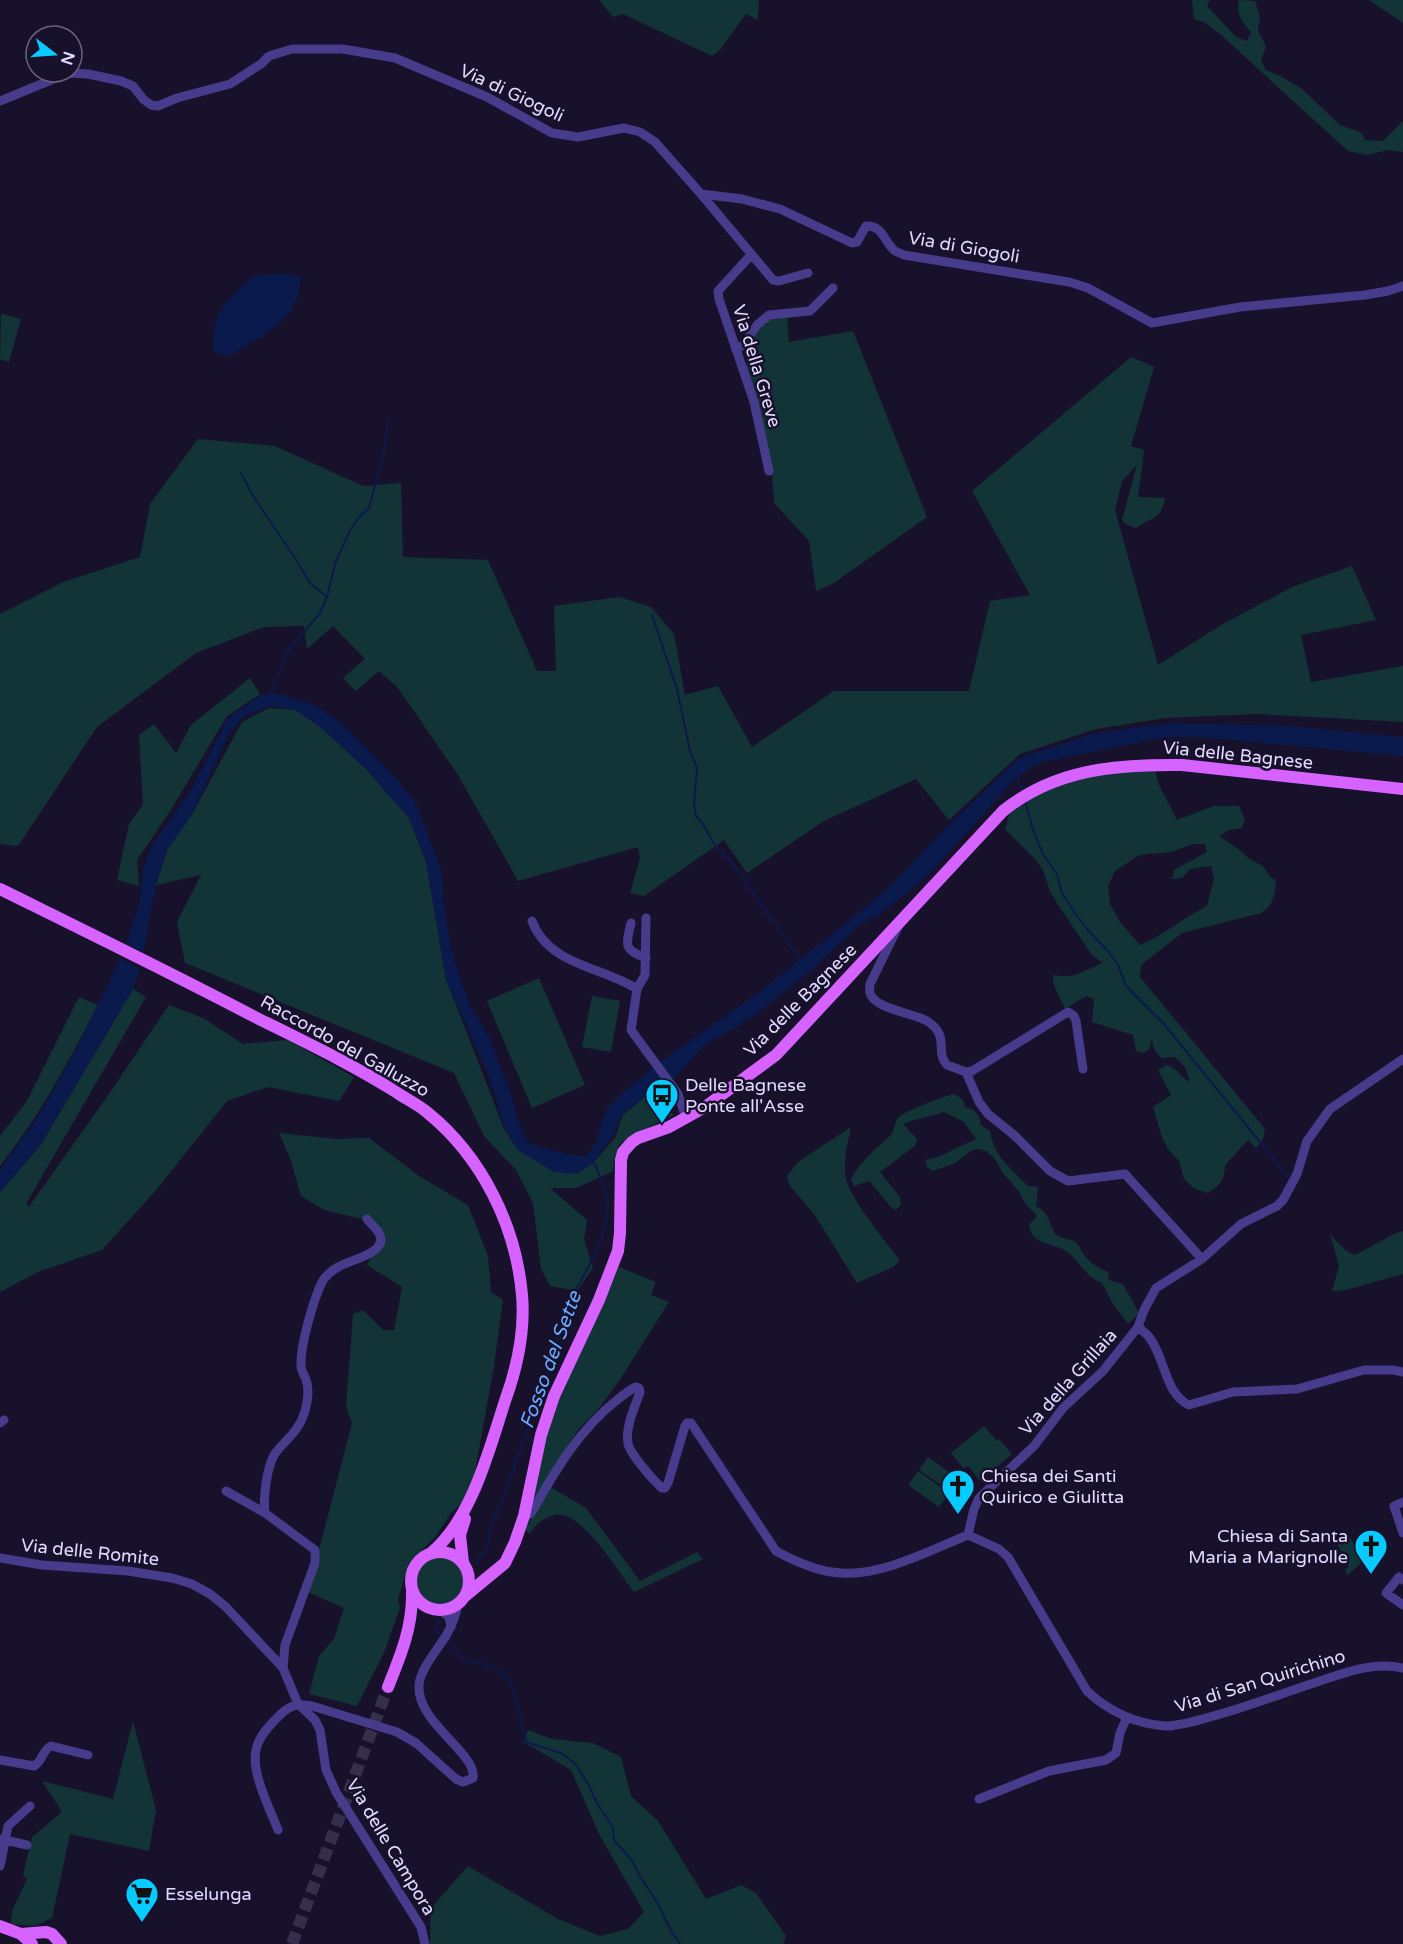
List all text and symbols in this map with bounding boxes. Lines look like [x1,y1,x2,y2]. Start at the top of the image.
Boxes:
north arrow [24,24,84,84]
text: N [56,49,79,67]
street label: Via di Giogoli [456,59,568,127]
street label: Via di Giogoli [907,226,1021,268]
street label: Via della Greve [728,302,786,430]
street label: Via delle Bagnese [1162,736,1314,774]
street label: Via delle Bagnese [739,939,861,1061]
street label: Raccordo del Galluzzo [257,990,433,1102]
place label: Delle Bagnese Ponte all'Asse [685,1074,806,1117]
bus stop icon: Delle Bagnese Ponte all'Asse [644,1077,680,1124]
water label: Fosso del Sette [515,1287,588,1432]
street label: Via della Grillaia [1014,1324,1122,1440]
place label: Chiesa dei Santi Quirico e Giulitta [981,1465,1124,1508]
church icon: Chiesa dei Santi Quirico e Giulitta [940,1468,976,1515]
place label: Chiesa di Santa Maria a Marignolle [1188,1525,1348,1568]
church icon: Chiesa di Santa Maria a Marignolle [1353,1528,1389,1575]
street label: Via delle Romite [20,1534,160,1570]
street label: Via di San Quirichino [1172,1645,1348,1717]
street label: Via delle Campora [342,1775,440,1919]
supermarket icon: Esselunga [124,1876,160,1923]
place label: Esselunga [165,1883,252,1905]

